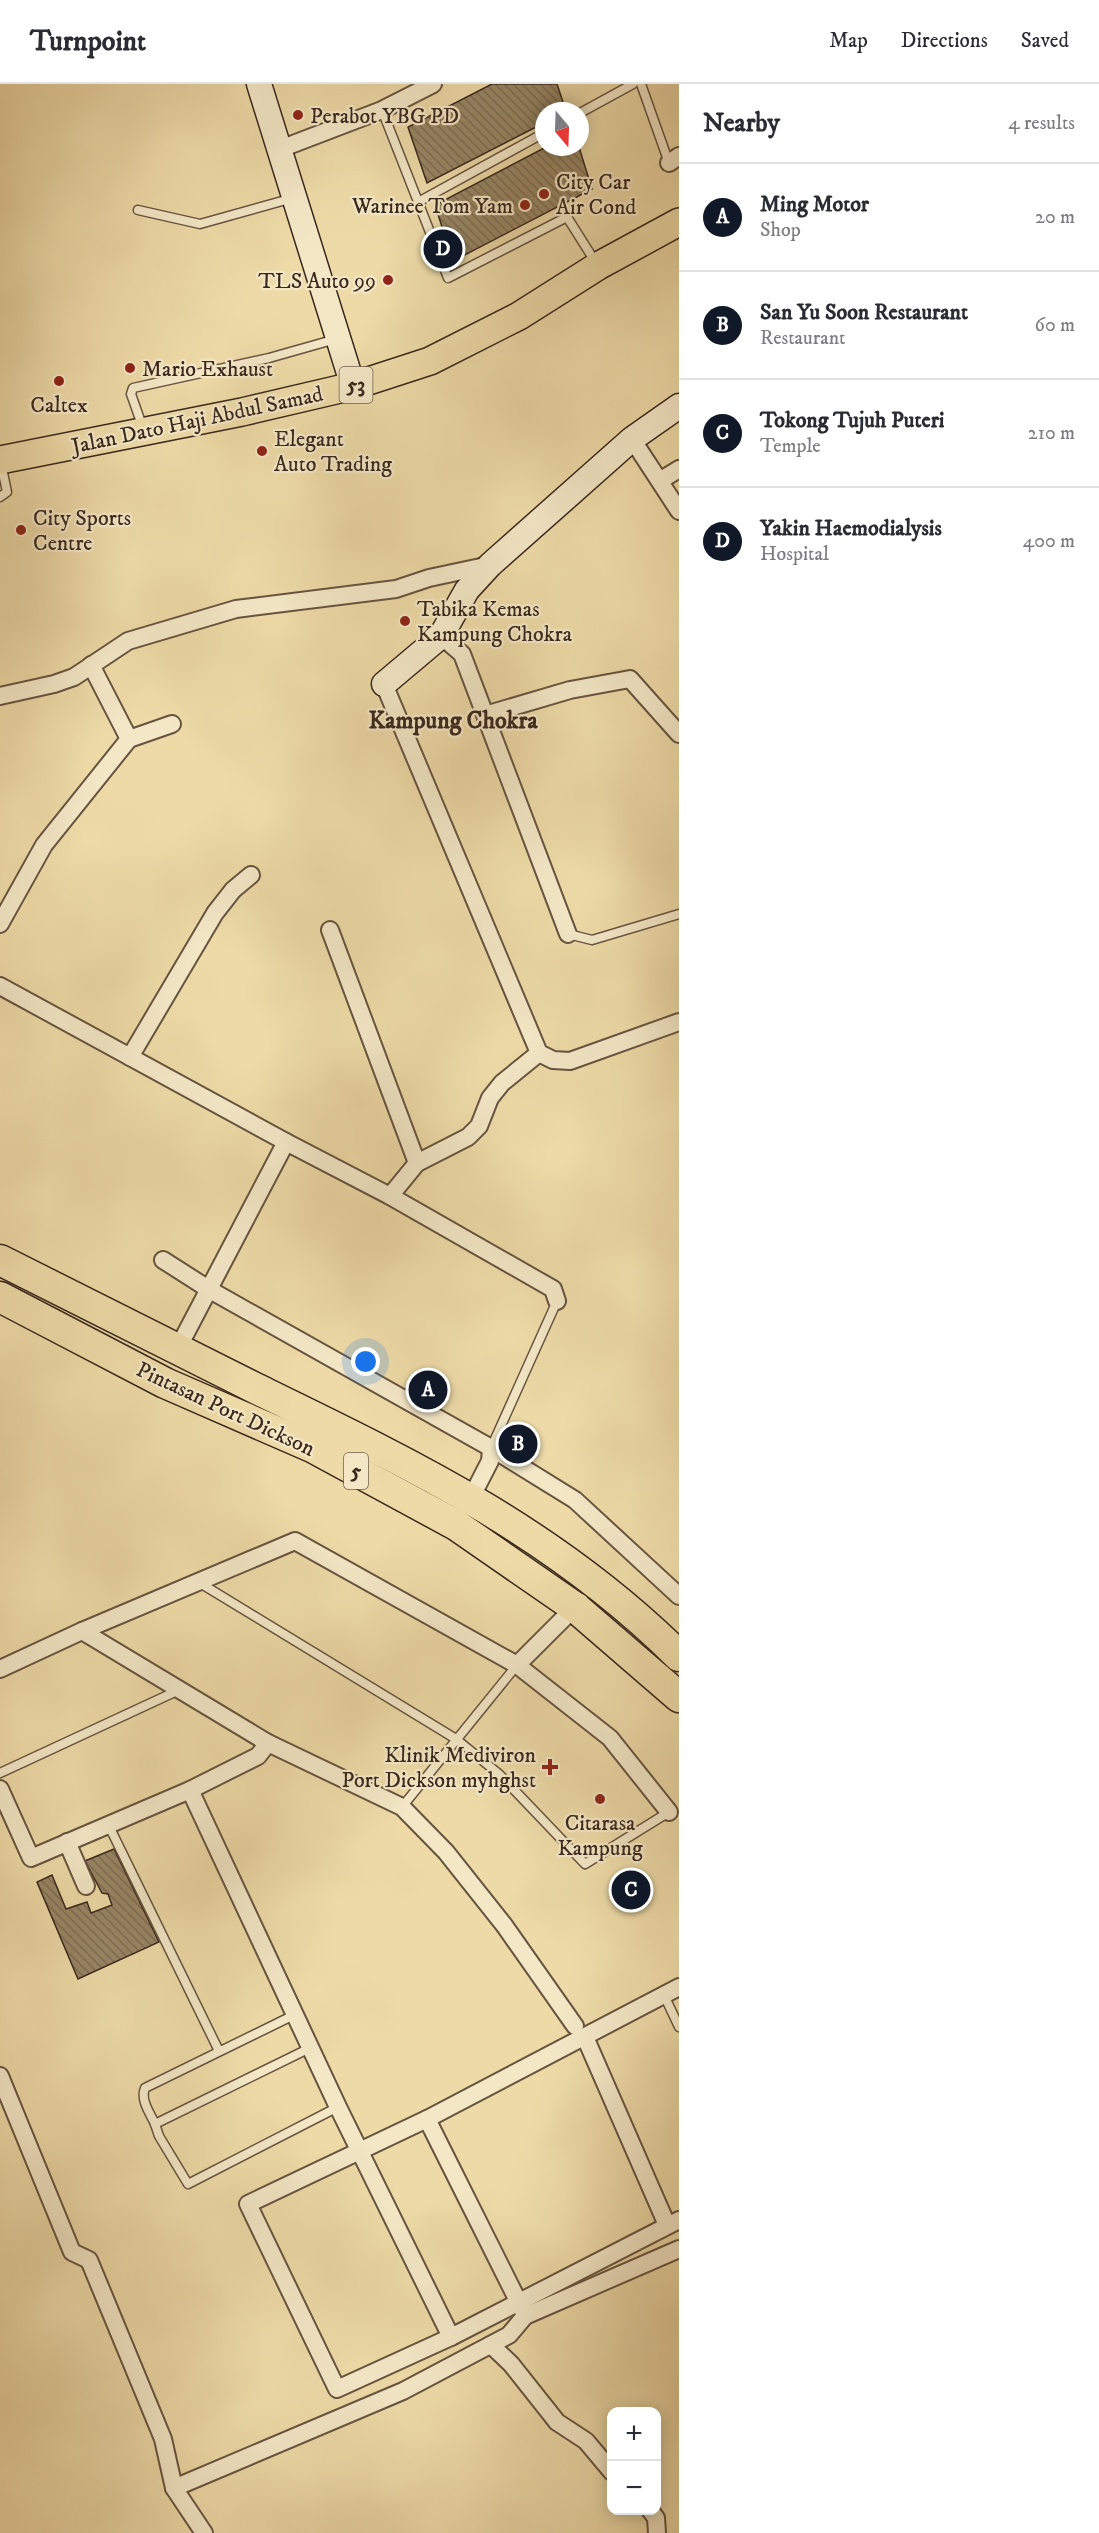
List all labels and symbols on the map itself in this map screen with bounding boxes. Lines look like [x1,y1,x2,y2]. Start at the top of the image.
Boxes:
north arrow [535,102,589,156]
place label: Perabot YBG PD [310,103,459,130]
marker: Perabot YBG PD [291,108,305,122]
place label: City Car Air Cond [556,169,636,221]
marker: City Car Air Cond [537,187,551,201]
place label: Warinee Tom Yam [351,193,513,220]
marker: Warinee Tom Yam [518,198,532,212]
pin: D [424,226,462,272]
place label: TLS Auto 99 [258,268,376,295]
marker: TLS Auto 99 [381,273,395,287]
place label: Mario Exhaust [142,356,273,383]
marker: Mario Exhaust [123,361,137,375]
road number: 53 [340,367,372,403]
marker: Caltex [52,374,66,388]
street label: Jalan Dato Haji Abdul Samad [67,381,326,461]
place label: Caltex [30,392,88,419]
place label: Elegant Auto Trading [274,426,392,478]
marker: Elegant Auto Trading [255,444,269,458]
place label: City Sports Centre [33,505,131,557]
marker: City Sports Centre [14,523,28,537]
place label: Tabika Kemas Kampung Chokra [417,596,573,648]
marker: Tabika Kemas Kampung Chokra [398,614,412,628]
district label: Kampung Chokra [368,706,538,736]
your location [351,1347,380,1376]
street label: Pintasan Port Dickson [132,1356,319,1463]
pin: A [408,1368,448,1412]
pin: B [498,1422,538,1466]
road number: 5 [344,1453,368,1489]
place label: Klinik Mediviron Port Dickson myhghst [342,1742,536,1794]
marker: Klinik Mediviron Port Dickson myhghst [541,1758,559,1776]
marker: Citarasa Kampung [593,1792,607,1806]
place label: Citarasa Kampung [557,1810,643,1862]
pin: C [612,1868,650,1912]

